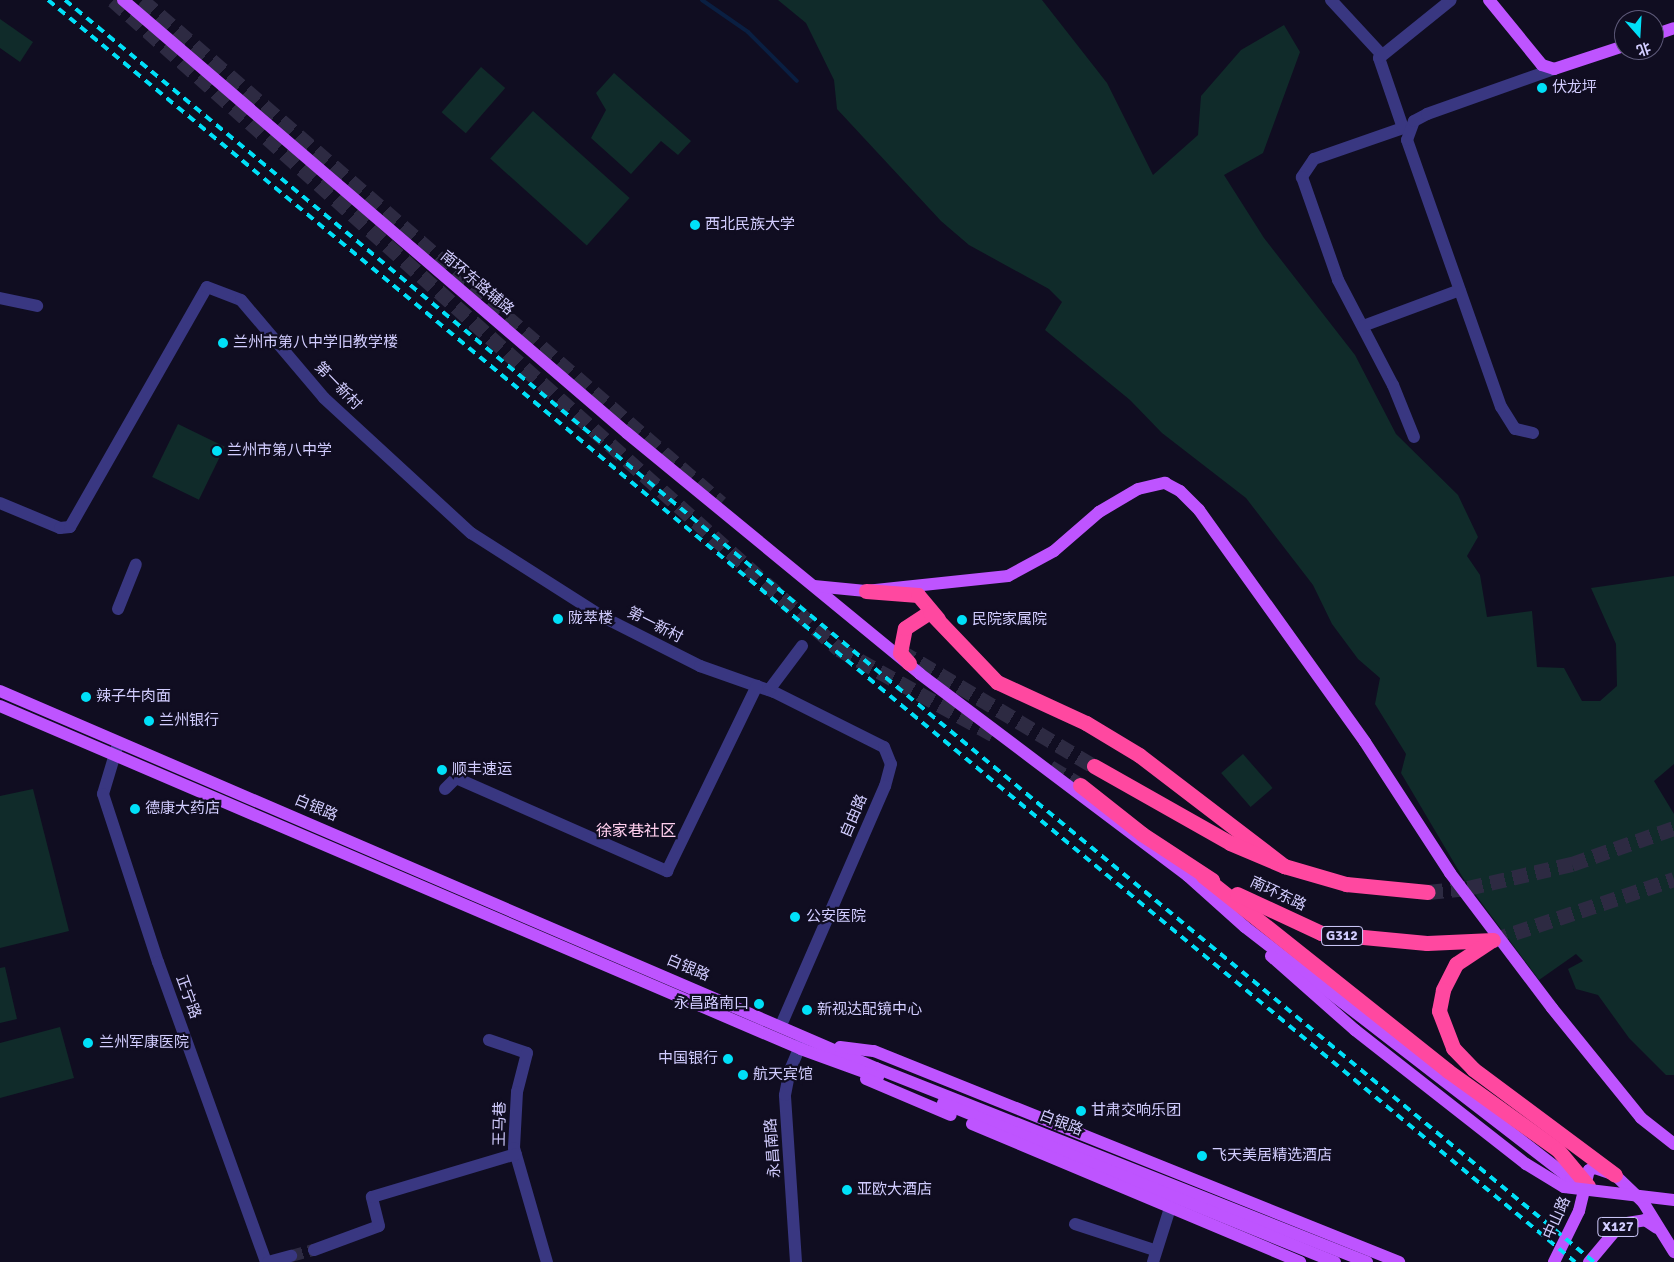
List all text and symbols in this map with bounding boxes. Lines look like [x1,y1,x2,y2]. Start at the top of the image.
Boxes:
north arrow [1614,10,1664,60]
text: 北 [1634,38,1653,59]
place label: 伏龙坪 [1552,79,1597,97]
marker: 伏龙坪 [1536,82,1548,94]
place label: 西北民族大学 [705,216,795,234]
marker: 西北民族大学 [689,219,701,231]
street label: 南环东路辅路 [437,247,517,319]
place label: 兰州市第八中学旧教学楼 [233,334,398,352]
marker: 兰州市第八中学旧教学楼 [217,337,229,349]
street label: 第一新村 [311,358,365,414]
place label: 兰州市第八中学 [227,442,332,460]
marker: 兰州市第八中学 [211,445,223,457]
street label: 第一新村 [624,603,686,647]
place label: 陇萃楼 [568,610,613,628]
place label: 民院家属院 [972,611,1047,629]
marker: 陇萃楼 [552,613,564,625]
marker: 民院家属院 [956,614,968,626]
place label: 辣子牛肉面 [96,688,171,706]
marker: 辣子牛肉面 [80,691,92,703]
place label: 兰州银行 [159,712,219,730]
marker: 兰州银行 [143,715,155,727]
place label: 顺丰速运 [452,761,512,779]
marker: 顺丰速运 [436,764,448,776]
street label: 白银路 [292,791,340,825]
street label: 自由路 [837,792,871,840]
place label: 德康大药店 [145,800,220,818]
marker: 德康大药店 [129,803,141,815]
district label: 徐家巷社区 [596,821,676,841]
street label: 南环东路 [1247,873,1309,915]
place label: 公安医院 [806,908,866,926]
marker: 公安医院 [788,910,802,924]
road number: G312 [1321,924,1363,948]
street label: 白银路 [664,951,712,985]
street label: 正宁路 [172,973,204,1021]
place label: 永昌路南口 [674,995,749,1013]
marker: 永昌路南口 [753,998,765,1010]
place label: 新视达配镜中心 [817,1001,922,1019]
marker: 新视达配镜中心 [801,1004,813,1016]
place label: 兰州军康医院 [99,1034,189,1052]
marker: 兰州军康医院 [81,1036,95,1050]
place label: 中国银行 [658,1050,718,1068]
marker: 中国银行 [722,1053,734,1065]
place label: 航天宾馆 [753,1066,813,1084]
marker: 航天宾馆 [737,1069,749,1081]
street label: 王马巷 [491,1101,509,1147]
place label: 甘肃交响乐团 [1091,1102,1181,1120]
marker: 甘肃交响乐团 [1075,1105,1087,1117]
street label: 白银路 [1037,1107,1085,1139]
street label: 永昌南路 [762,1117,784,1179]
place label: 飞天美居精选酒店 [1212,1147,1332,1165]
marker: 飞天美居精选酒店 [1196,1150,1208,1162]
place label: 亚欧大酒店 [857,1181,932,1199]
marker: 亚欧大酒店 [841,1184,853,1196]
street label: 中山路 [1540,1194,1574,1242]
road number: X127 [1597,1216,1639,1238]

